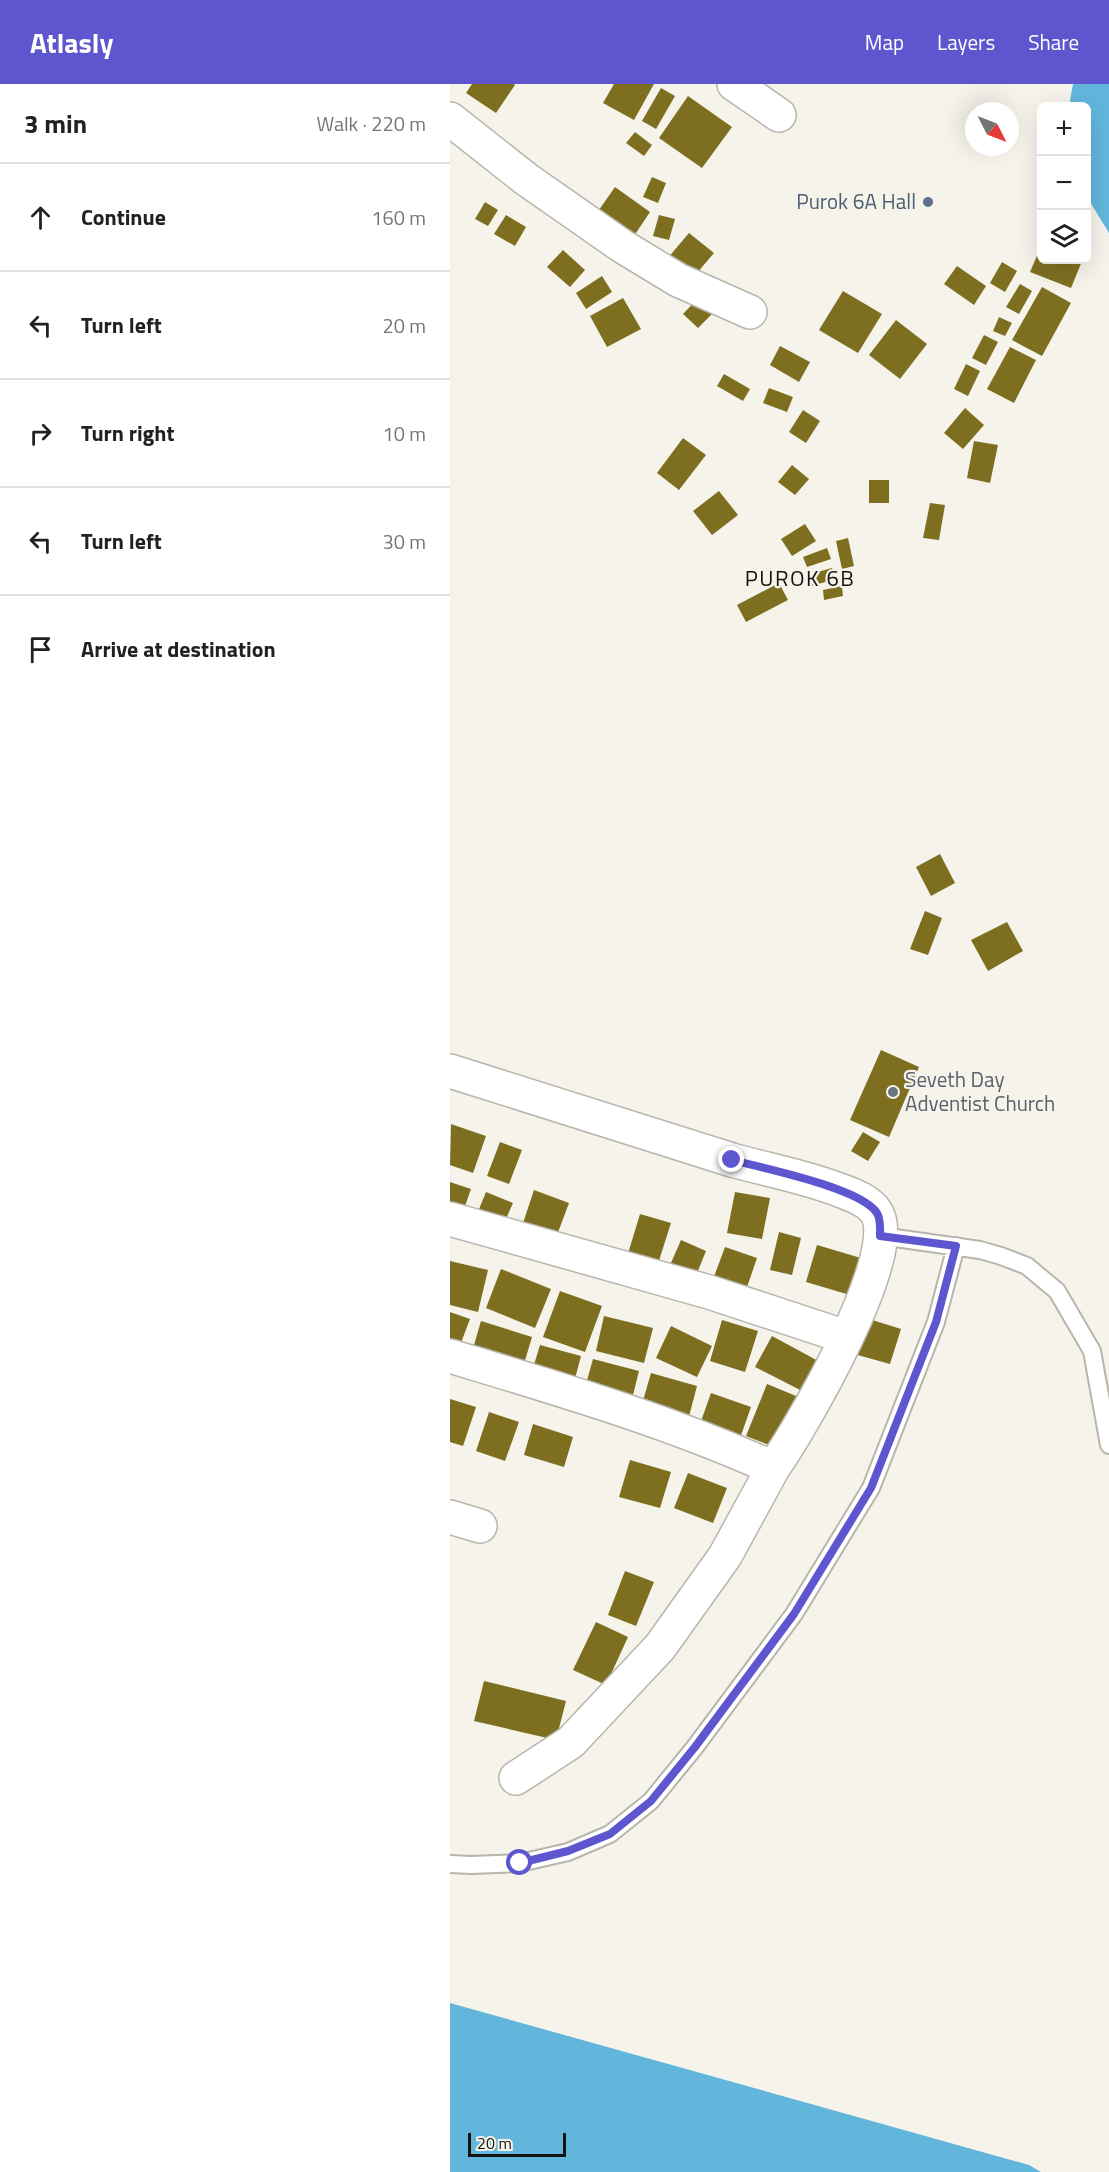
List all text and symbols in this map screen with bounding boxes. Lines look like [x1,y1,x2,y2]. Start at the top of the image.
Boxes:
text: Atlasly [30,21,113,64]
text: Map [865,26,904,58]
text: Layers [937,26,995,58]
text: Share [1028,26,1079,58]
north arrow [965,102,1019,156]
map controls [1037,102,1091,264]
button: + [1037,102,1091,156]
text: 3 min [24,104,87,143]
text: Walk · 220 m [317,108,426,139]
button: − [1037,156,1091,210]
place label: Purok 6A Hall [796,185,916,217]
marker: Purok 6A Hall [921,195,935,209]
text: Continue [81,200,166,234]
icon: ahead [24,201,57,234]
text: 160 m [371,202,426,233]
button: layers [1037,210,1091,264]
text: Turn left [81,308,162,342]
icon: left [24,309,57,342]
text: 20 m [382,310,426,341]
text: Turn right [81,416,175,450]
icon: right [24,417,57,450]
text: 10 m [382,418,426,449]
text: Turn left [81,524,162,558]
icon: left [24,525,57,558]
text: 30 m [382,526,426,557]
district label: PUROK 6B [745,561,855,595]
text: Arrive at destination [81,632,276,666]
icon: arrive [24,633,57,666]
place label: Seveth Day Adventist Church [905,1063,1055,1119]
marker: Seveth Day Adventist Church [886,1085,900,1099]
route end [718,1146,744,1172]
route start [506,1849,532,1875]
scale bar [468,2130,566,2158]
text: 20 m [477,2131,512,2155]

